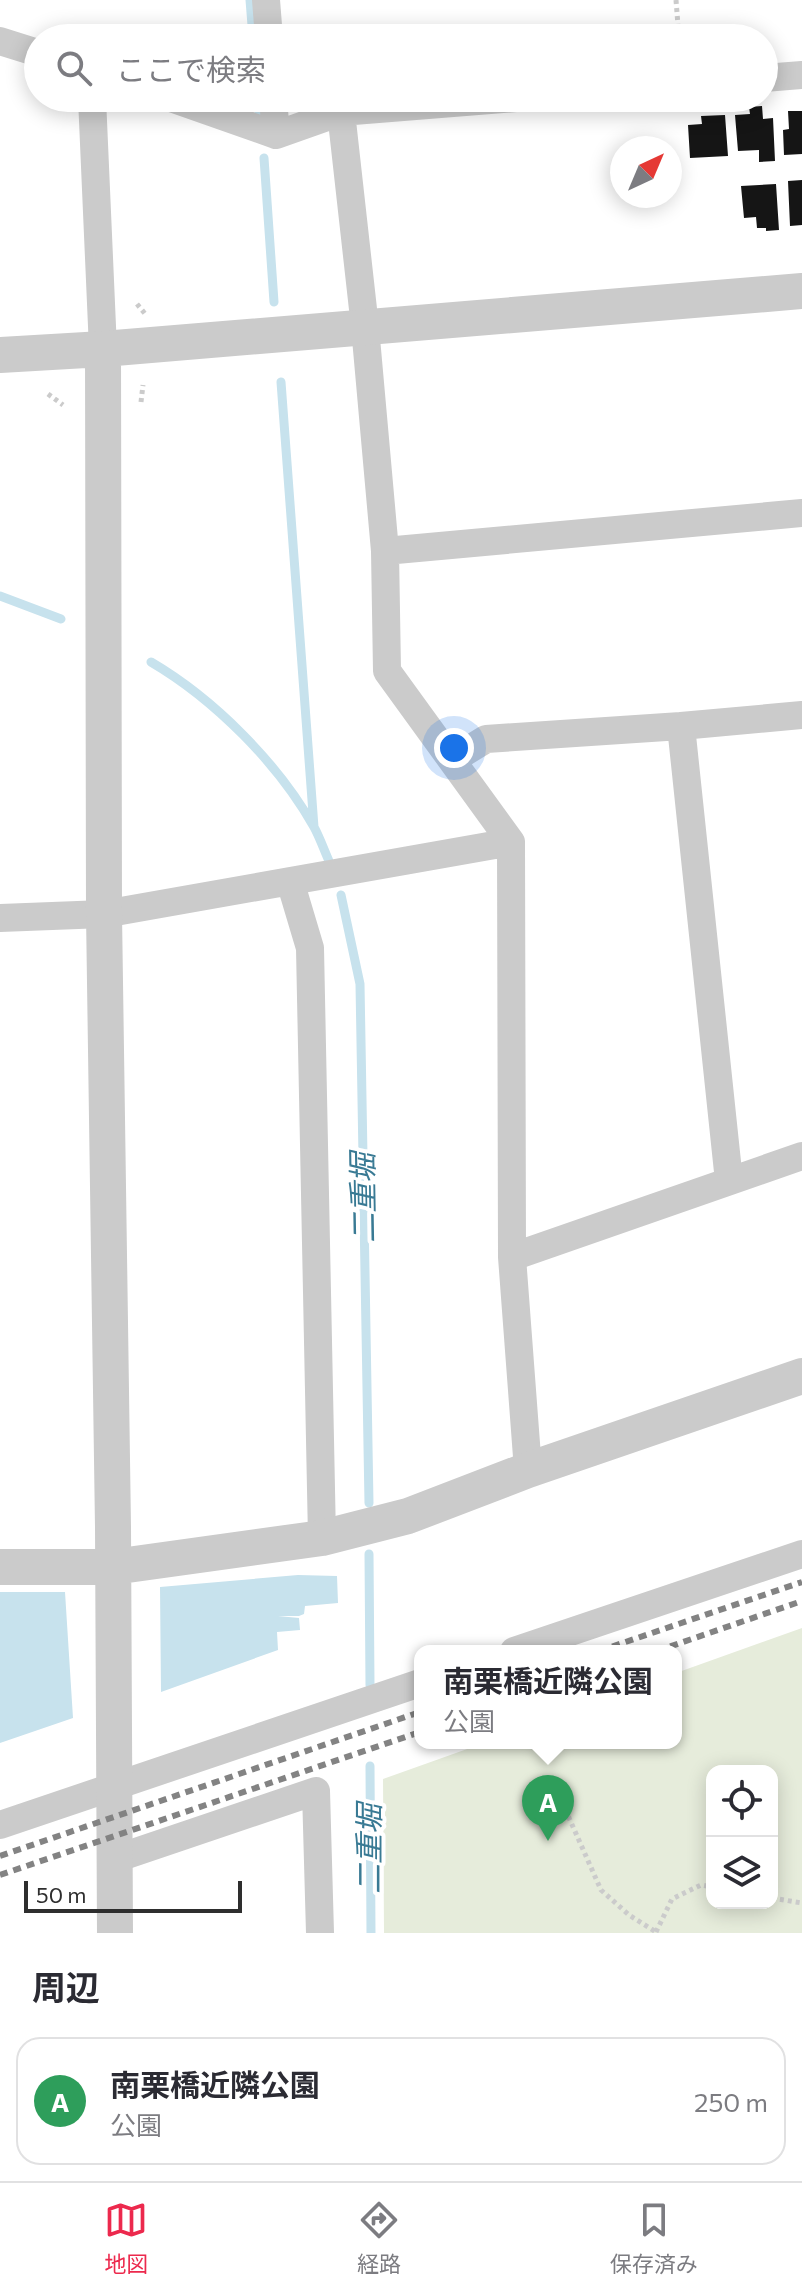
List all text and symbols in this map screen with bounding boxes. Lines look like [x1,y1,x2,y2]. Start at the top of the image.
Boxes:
search box [24,24,778,112]
icon: search [52,46,96,90]
text: ここで検索 [116,50,266,87]
north arrow [610,136,682,208]
your location [434,728,474,768]
water label: 二重堀 [342,1149,381,1243]
popup [414,1645,682,1749]
text: 南栗橋近隣公園 [443,1661,653,1698]
text: 公園 [443,1705,495,1736]
map controls [706,1765,778,1909]
button: locate [706,1765,778,1837]
pin: A [522,1775,574,1841]
water label: 二重堀 [349,1800,386,1894]
button: layers [706,1837,778,1909]
scale bar [24,1877,242,1913]
text: 50 m [36,1881,86,1908]
text: 周辺 [32,1965,100,2007]
text: 南栗橋近隣公園 [110,2065,320,2102]
text: A [51,2086,69,2117]
text: 250 m [694,2086,768,2117]
text: 公園 [110,2109,162,2140]
tab: 地図 [104,2198,148,2278]
tab: 経路 [357,2198,401,2278]
tab: 保存済み [610,2198,698,2278]

